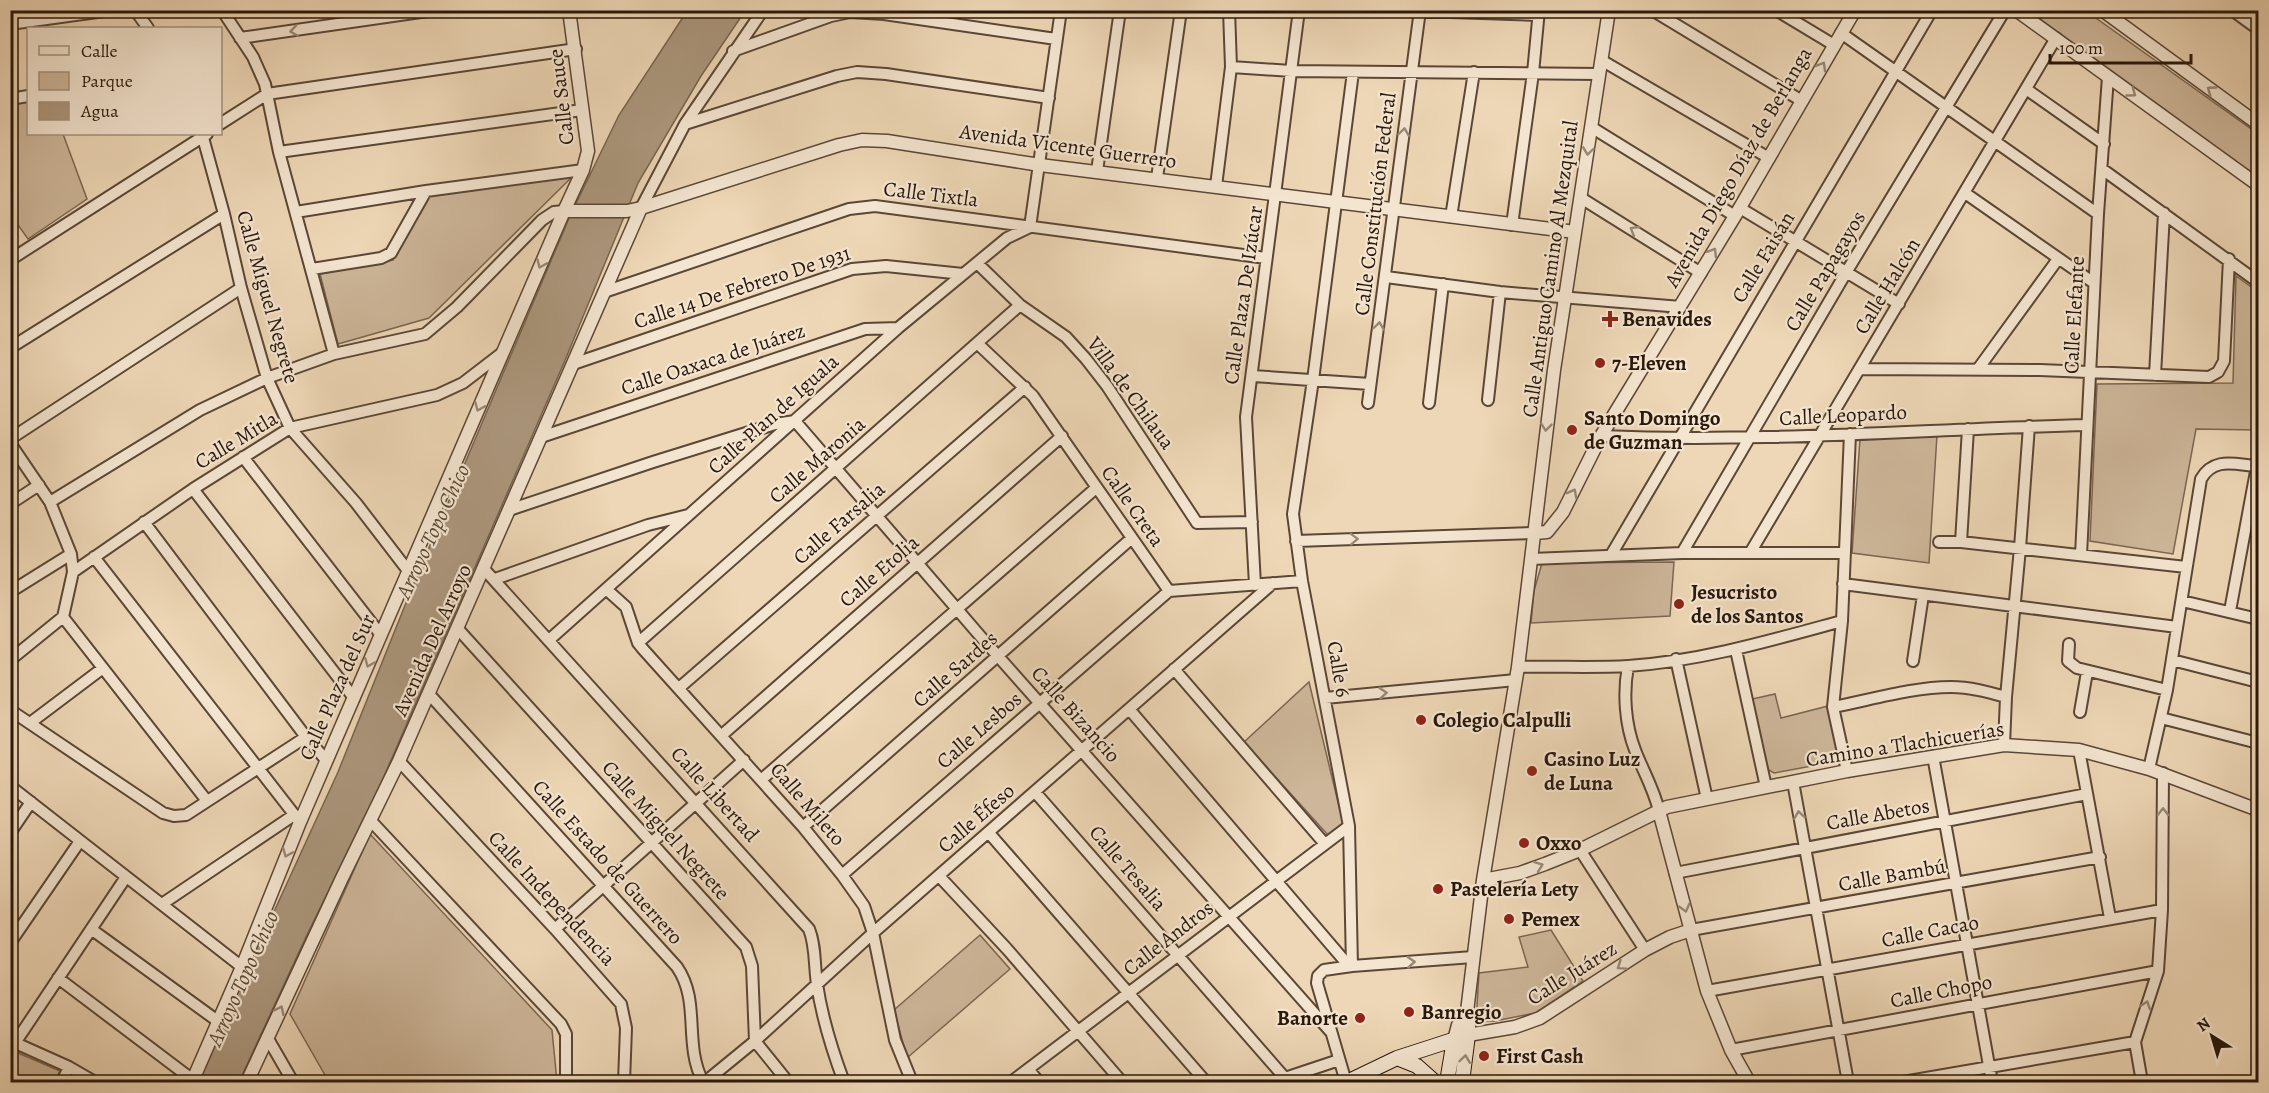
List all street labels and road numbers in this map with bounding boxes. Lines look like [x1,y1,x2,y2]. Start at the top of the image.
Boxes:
street label: Avenida Diego Díaz de Berlanga [1657,41,1819,293]
street label: Calle Sauce [541,47,581,147]
street label: Calle Constitución Federal [1347,91,1403,317]
street label: Avenida Vicente Guerrero [957,117,1178,175]
street label: Calle Antiguo Camino Al Mezquital [1515,119,1585,419]
street label: Calle Tixtla [882,174,980,214]
street label: Calle Plaza De Izúcar [1217,204,1269,386]
street label: Calle Papagayos [1778,205,1872,337]
street label: Calle Faisán [1725,206,1801,308]
street label: Calle Miguel Negrete [230,207,306,387]
street label: Calle Halcón [1847,233,1927,339]
street label: Calle 14 De Febrero De 1931 [630,239,854,335]
street label: Calle Elefante [2057,255,2091,375]
street label: Calle Oaxaca de Juárez [617,316,809,402]
street label: Villa de Chilaua [1080,330,1182,455]
street label: Calle Plan de Iguala [701,347,845,480]
street label: Calle Leopardo [1779,398,1907,432]
street label: Calle Mitla [189,404,283,476]
street label: Calle Maronia [763,410,871,510]
street label: Calle Creta [1095,460,1171,552]
street label: Calle Farsalia [787,475,891,571]
street label: Calle Etolia [833,528,925,614]
street label: Avenida Del Arroyo [386,560,478,721]
street label: Calle Plaza del Sur [292,609,382,765]
street label: Calle Sardes [906,624,1004,714]
street label: Calle 6 [1320,639,1358,700]
street label: Calle Bizancio [1025,660,1127,768]
street label: Calle Lesbos [930,685,1028,775]
street label: Camino a Tlachicuerías [1804,714,2006,774]
street label: Calle Libertad [665,740,766,848]
street label: Calle Miguel Negrete [596,754,736,906]
street label: Calle Mileto [764,756,852,852]
street label: Calle Estado de Guerrero [526,773,690,951]
street label: Calle Éfeso [931,777,1021,859]
street label: Calle Abetos [1824,791,1932,837]
street label: Calle Tesalia [1083,819,1173,917]
street label: Calle Independencia [482,824,622,972]
street label: Calle Bambú [1836,852,1949,898]
street label: Calle Andros [1117,894,1219,982]
street label: Calle Cacao [1879,908,1981,954]
street label: Calle Juárez [1522,934,1622,1012]
street label: Calle Chopo [1888,967,1994,1015]

